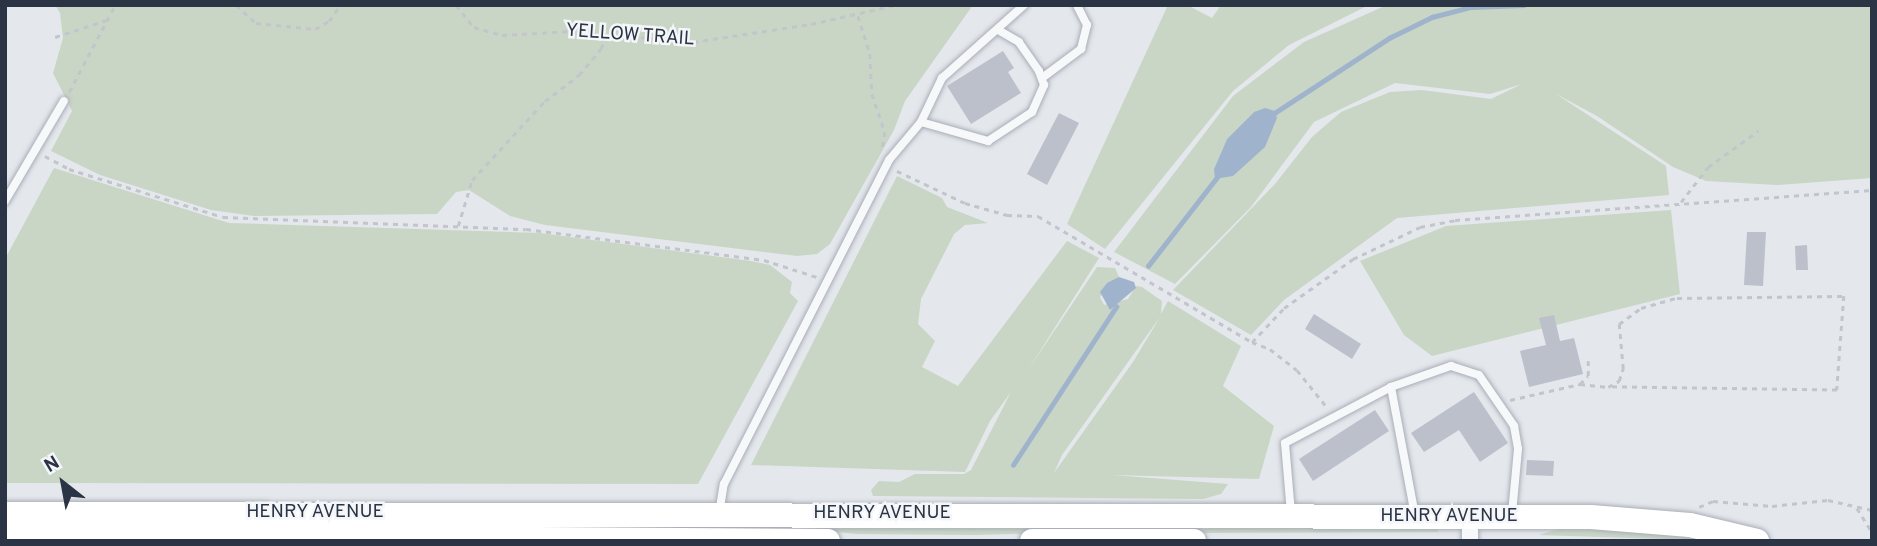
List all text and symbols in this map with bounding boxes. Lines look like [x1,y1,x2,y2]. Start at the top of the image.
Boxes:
street label: YELLOW TRAIL [565,20,695,52]
north arrow [28,448,98,518]
text: N [40,451,64,479]
street label: HENRY AVENUE [245,502,385,524]
street label: HENRY AVENUE [812,503,952,525]
street label: HENRY AVENUE [1379,506,1519,528]

